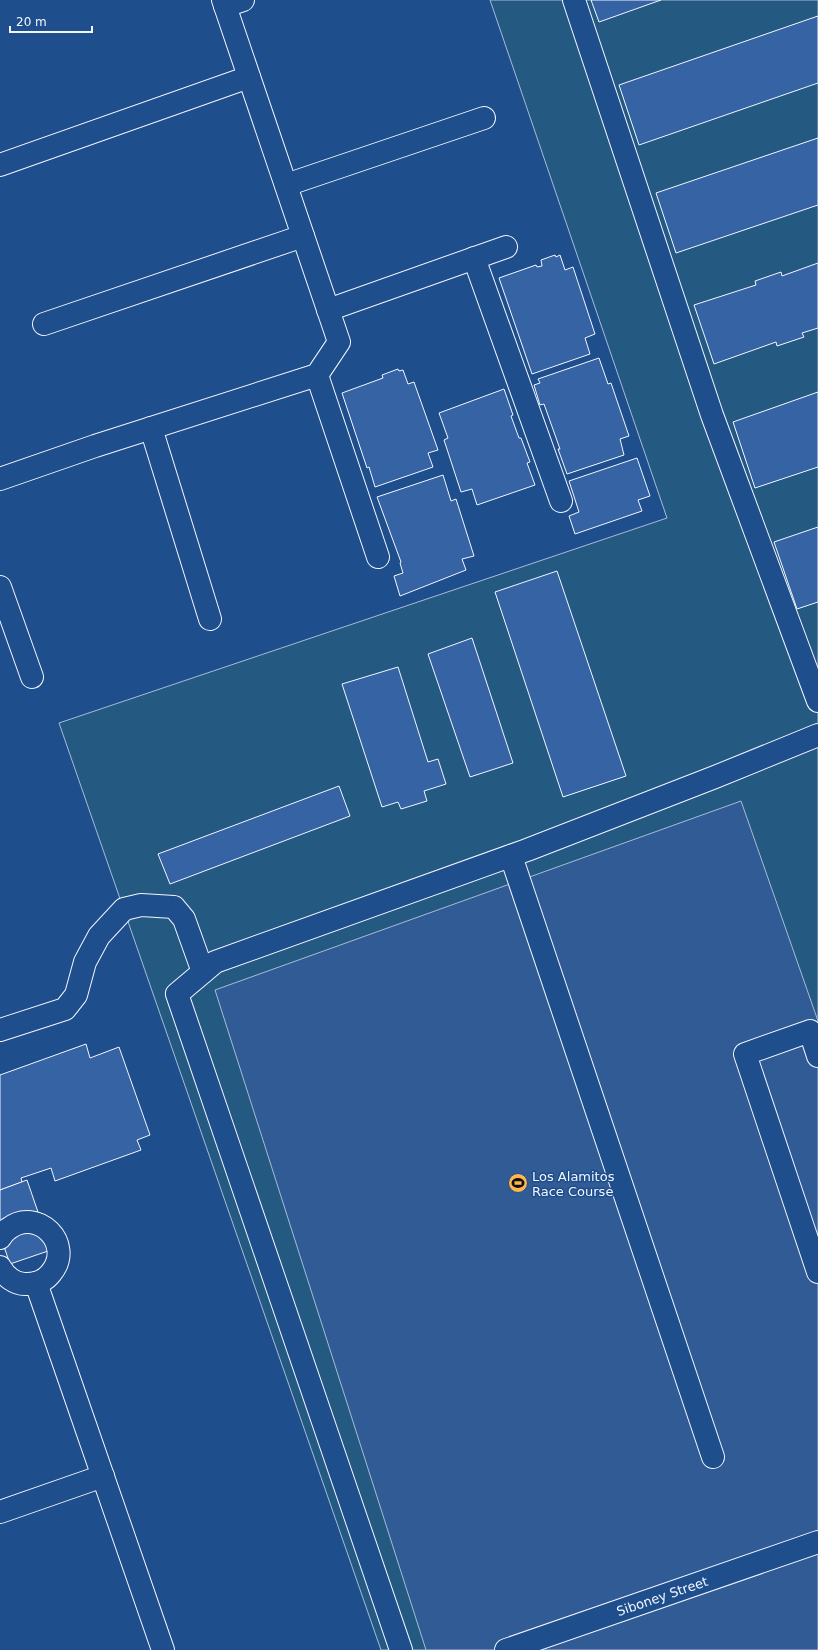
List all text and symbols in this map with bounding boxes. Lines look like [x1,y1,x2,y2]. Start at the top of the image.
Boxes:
scale bar [10,8,92,34]
text: 20 m [16,15,47,29]
place label: Los Alamitos Race Course [532,1169,615,1199]
sports icon: Los Alamitos Race Course [507,1172,529,1194]
street label: Siboney Street [615,1574,710,1619]

